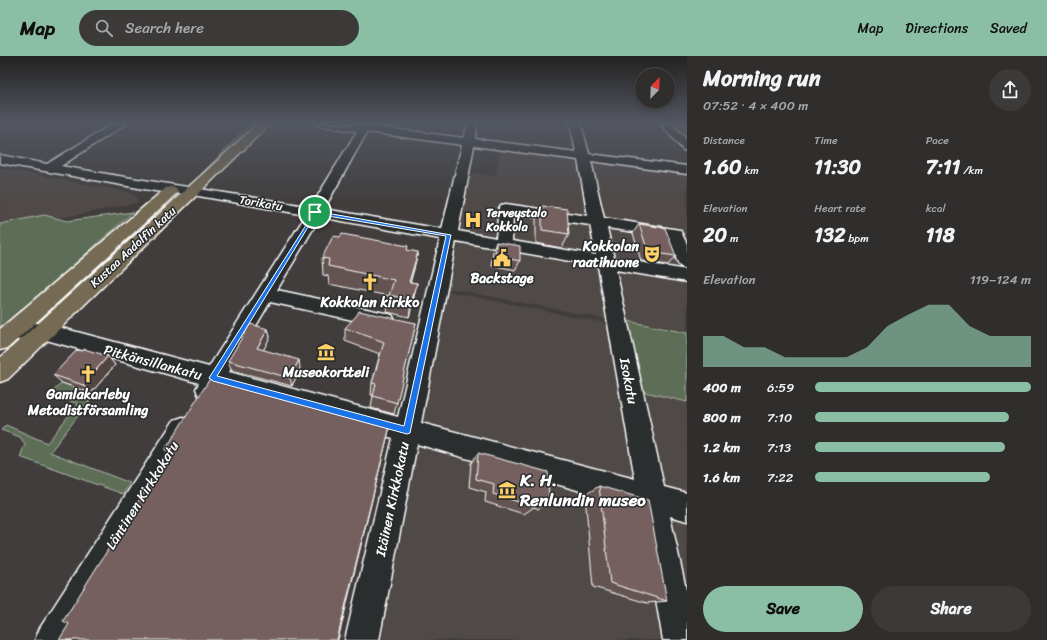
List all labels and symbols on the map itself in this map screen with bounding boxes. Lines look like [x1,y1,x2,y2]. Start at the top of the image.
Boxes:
north arrow [635,68,675,108]
street label: Torikatu [238,188,285,218]
pin [298,195,332,229]
street label: Kustaa Aadolfin katu [85,200,182,293]
place label: Terveystalo Kokkola [485,202,548,238]
hospital icon: Terveystalo Kokkola [463,210,483,230]
place label: Kokkolan raatihuone [572,234,639,275]
theatre icon: Kokkolan raatihuone [642,244,662,264]
public building icon: Backstage [492,248,512,268]
place label: Backstage [471,266,534,291]
church icon: Kokkolan kirkko [360,272,380,292]
place label: Kokkolan kirkko [320,290,420,315]
street label: Pitkänsillankatu [101,337,205,388]
museum icon: Museokortteli [316,342,336,362]
street label: Isokatu [612,355,645,407]
place label: Museokortteli [282,360,370,385]
church icon: Gamlakarleby Metodistförsamling [78,364,98,384]
place label: Gamlakarleby Metodistförsamling [27,382,149,423]
street label: Läntinen Kirkkokatu [99,435,186,555]
street label: Itäinen Kirkkokatu [368,439,417,560]
place label: K. H. Renlundin museo [519,465,646,515]
museum icon: K. H. Renlundin museo [497,480,517,500]

